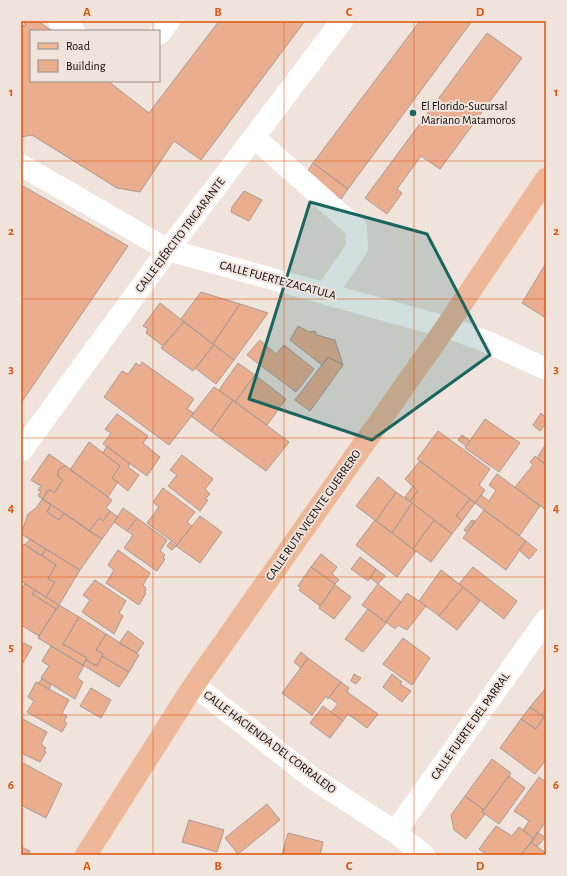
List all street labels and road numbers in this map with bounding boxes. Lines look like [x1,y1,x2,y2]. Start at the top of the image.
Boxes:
street label: CALLE EJÉRCITO TRIGARANTE [132,175,227,295]
street label: CALLE FUERTE ZACATULA [218,259,338,301]
street label: CALLE RUTA VICENTE GUERRERO [263,447,363,582]
street label: CALLE FUERTE DEL PARRAL [428,670,512,782]
street label: CALLE HACIENDA DEL CORRALEJO [202,688,339,796]

